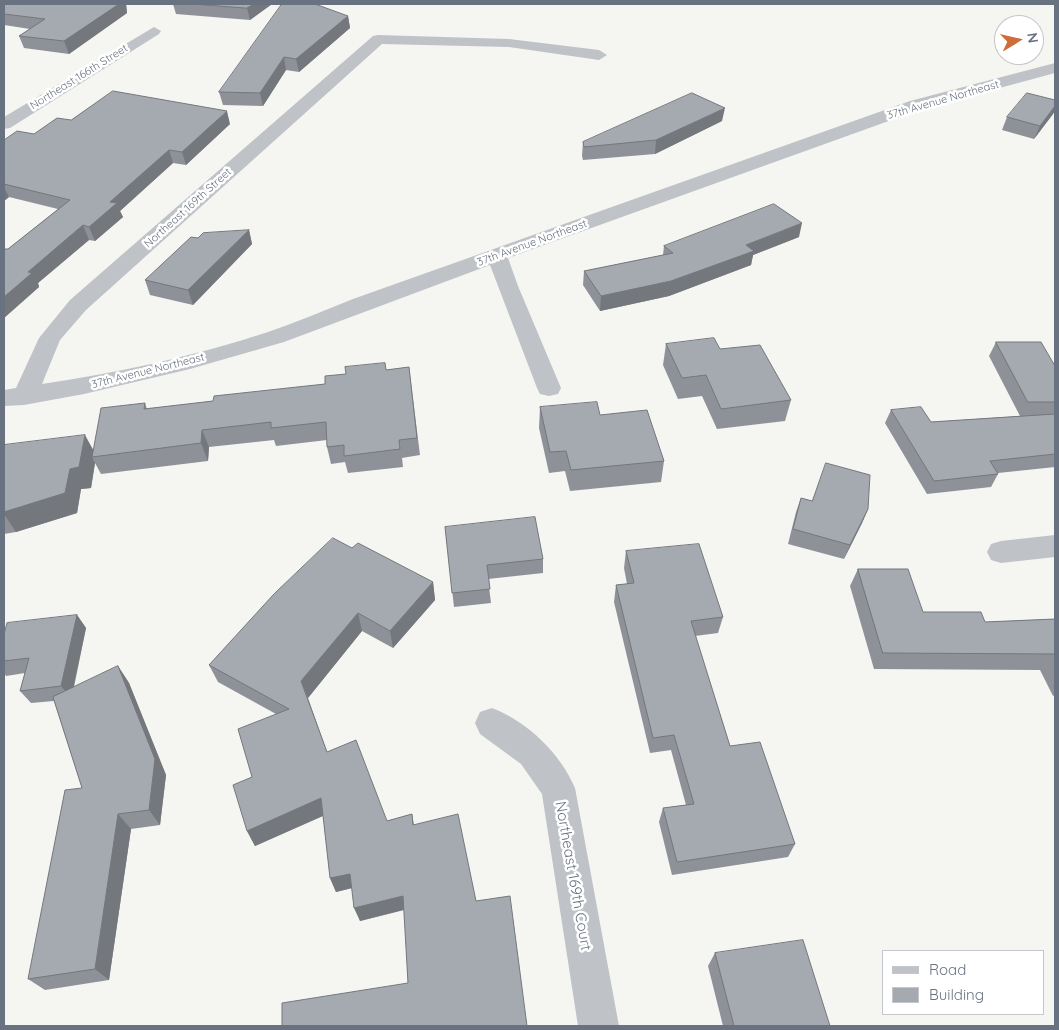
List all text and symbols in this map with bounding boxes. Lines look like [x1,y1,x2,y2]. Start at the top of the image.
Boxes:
north arrow [994,15,1044,65]
text: N [1023,31,1043,44]
street label: Northeast 166th Street [28,42,130,112]
street label: 37th Avenue Northeast [886,78,1000,122]
street label: Northeast 169th Street [142,165,234,251]
street label: 37th Avenue Northeast [475,217,589,269]
street label: 37th Avenue Northeast [90,351,206,391]
street label: Northeast 169th Court [551,800,595,952]
legend [882,950,1044,1015]
text: Road [929,960,966,979]
text: Building [929,985,984,1004]

